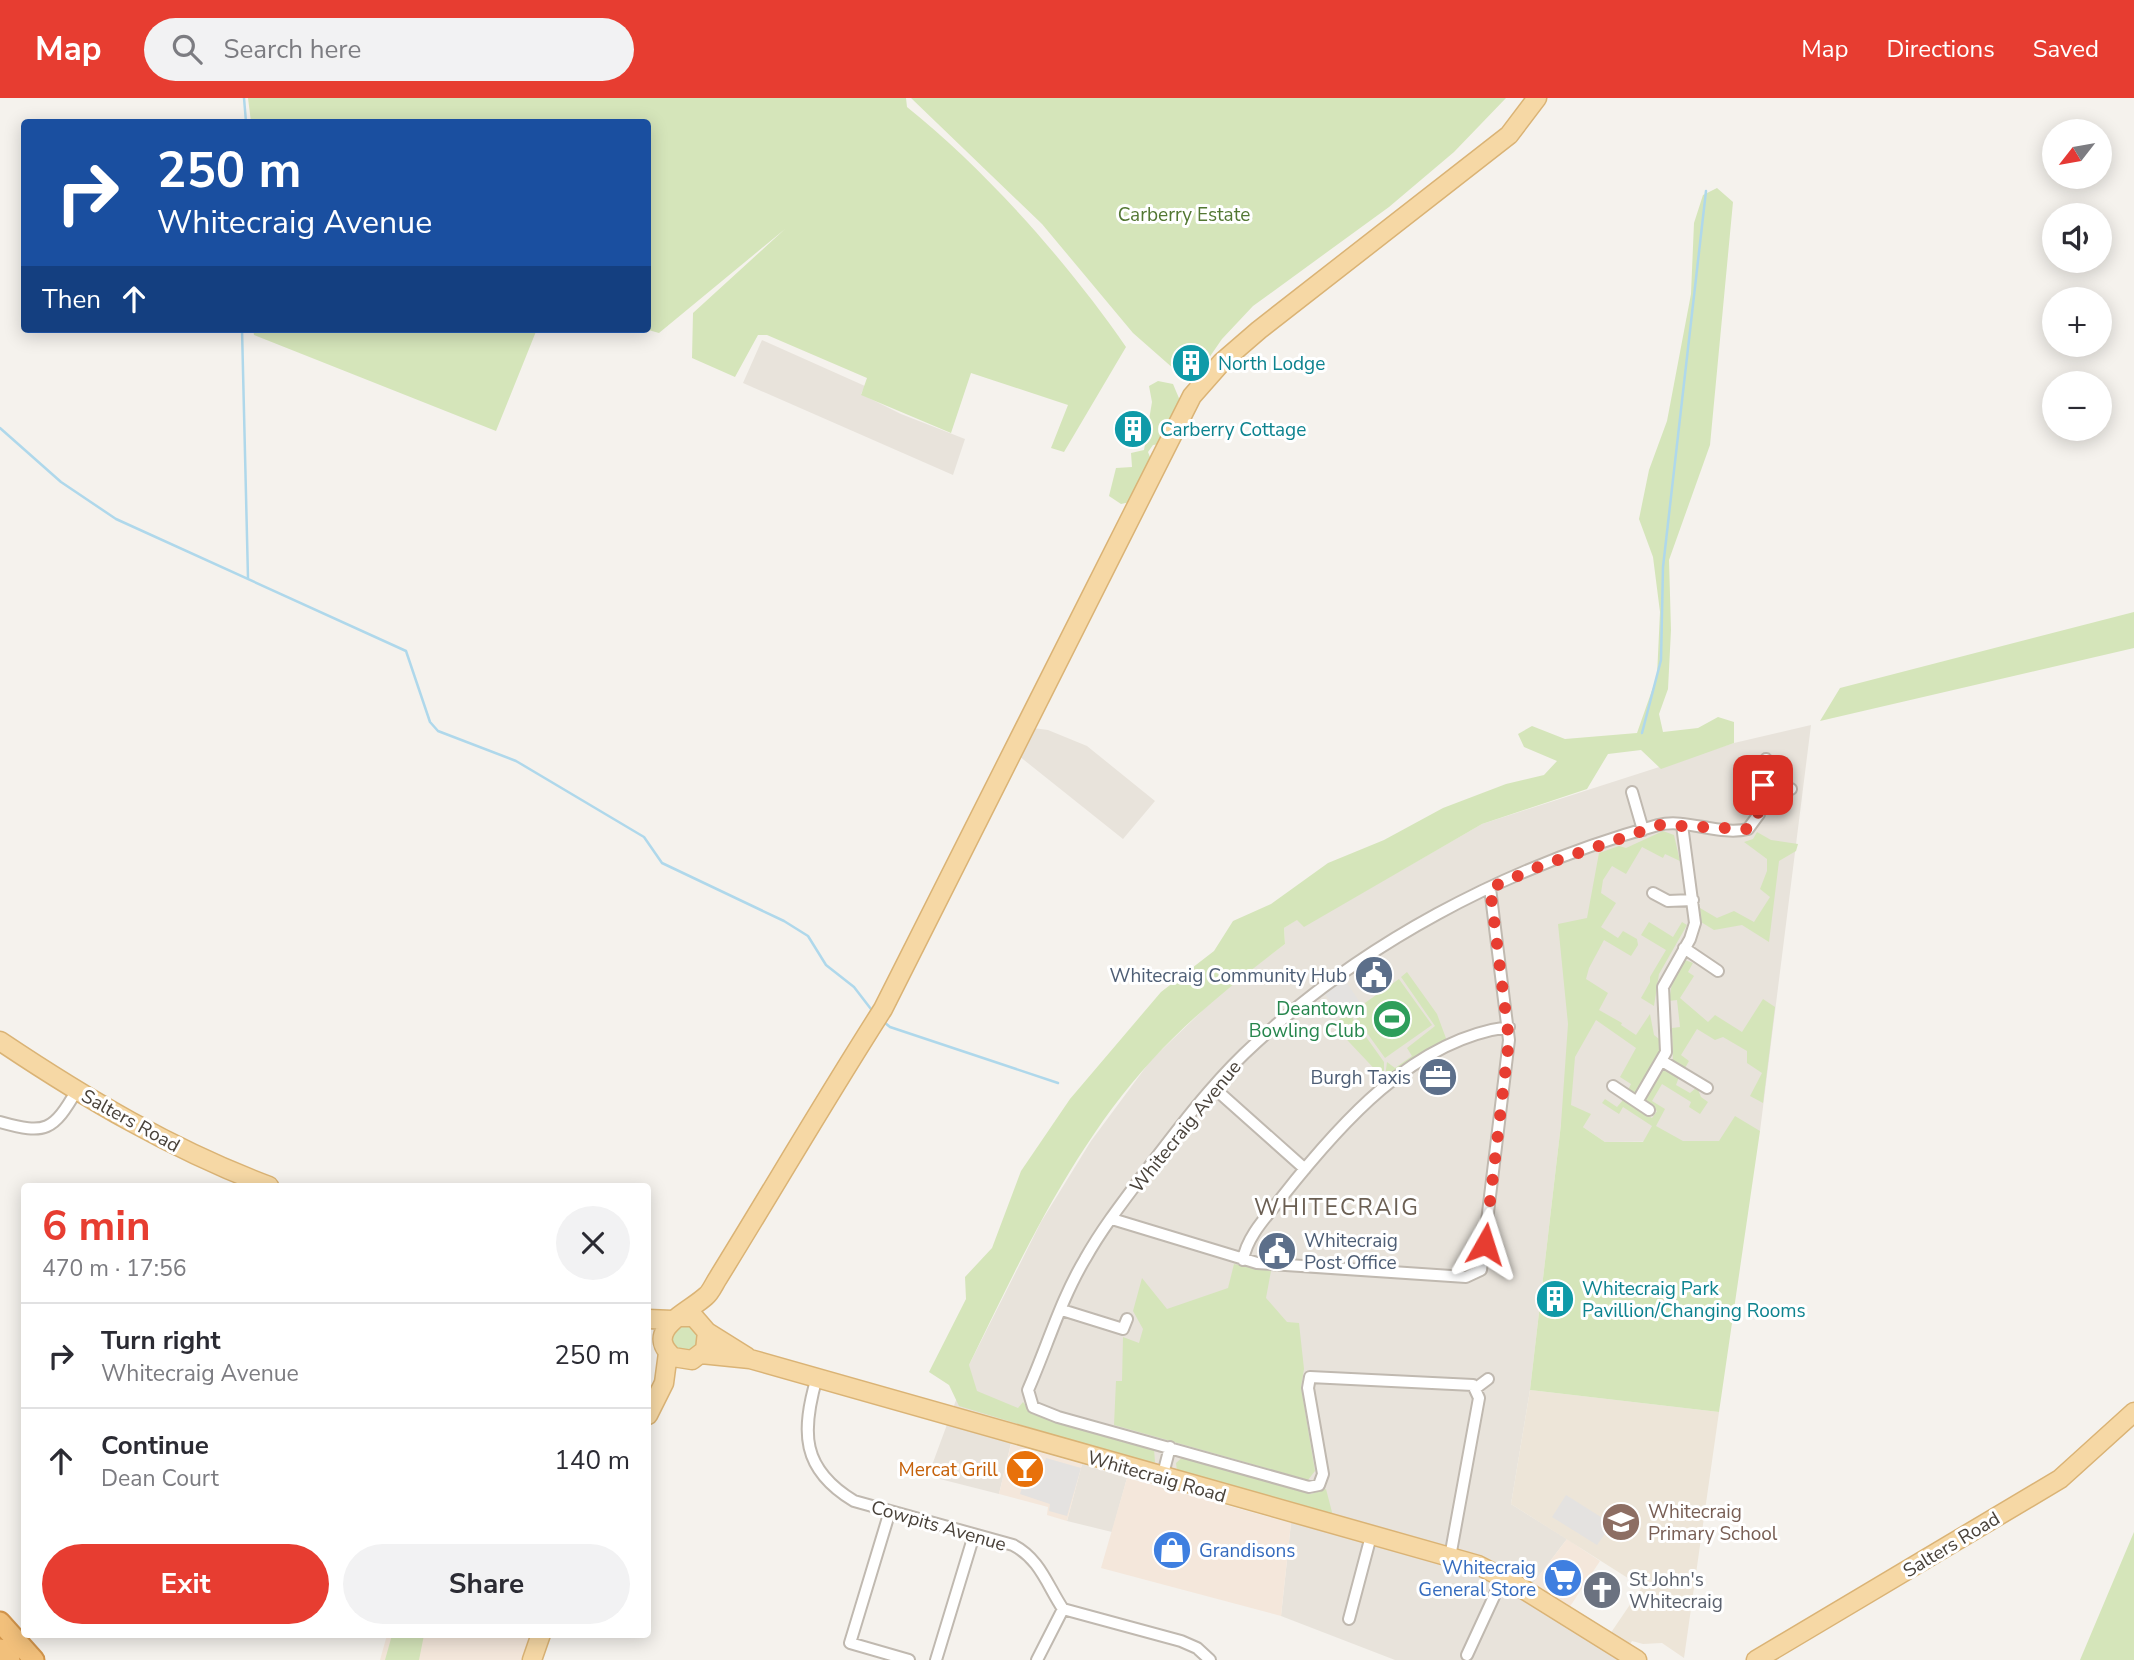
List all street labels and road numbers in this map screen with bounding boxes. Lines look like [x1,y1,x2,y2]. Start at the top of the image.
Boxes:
street label: Whitecraig Avenue [1124,1055,1247,1198]
street label: Salters Road [77,1083,184,1159]
street label: Whitecraig Road [1084,1445,1229,1509]
street label: Cowpits Avenue [868,1494,1009,1558]
street label: Salters Road [1898,1506,2005,1584]

